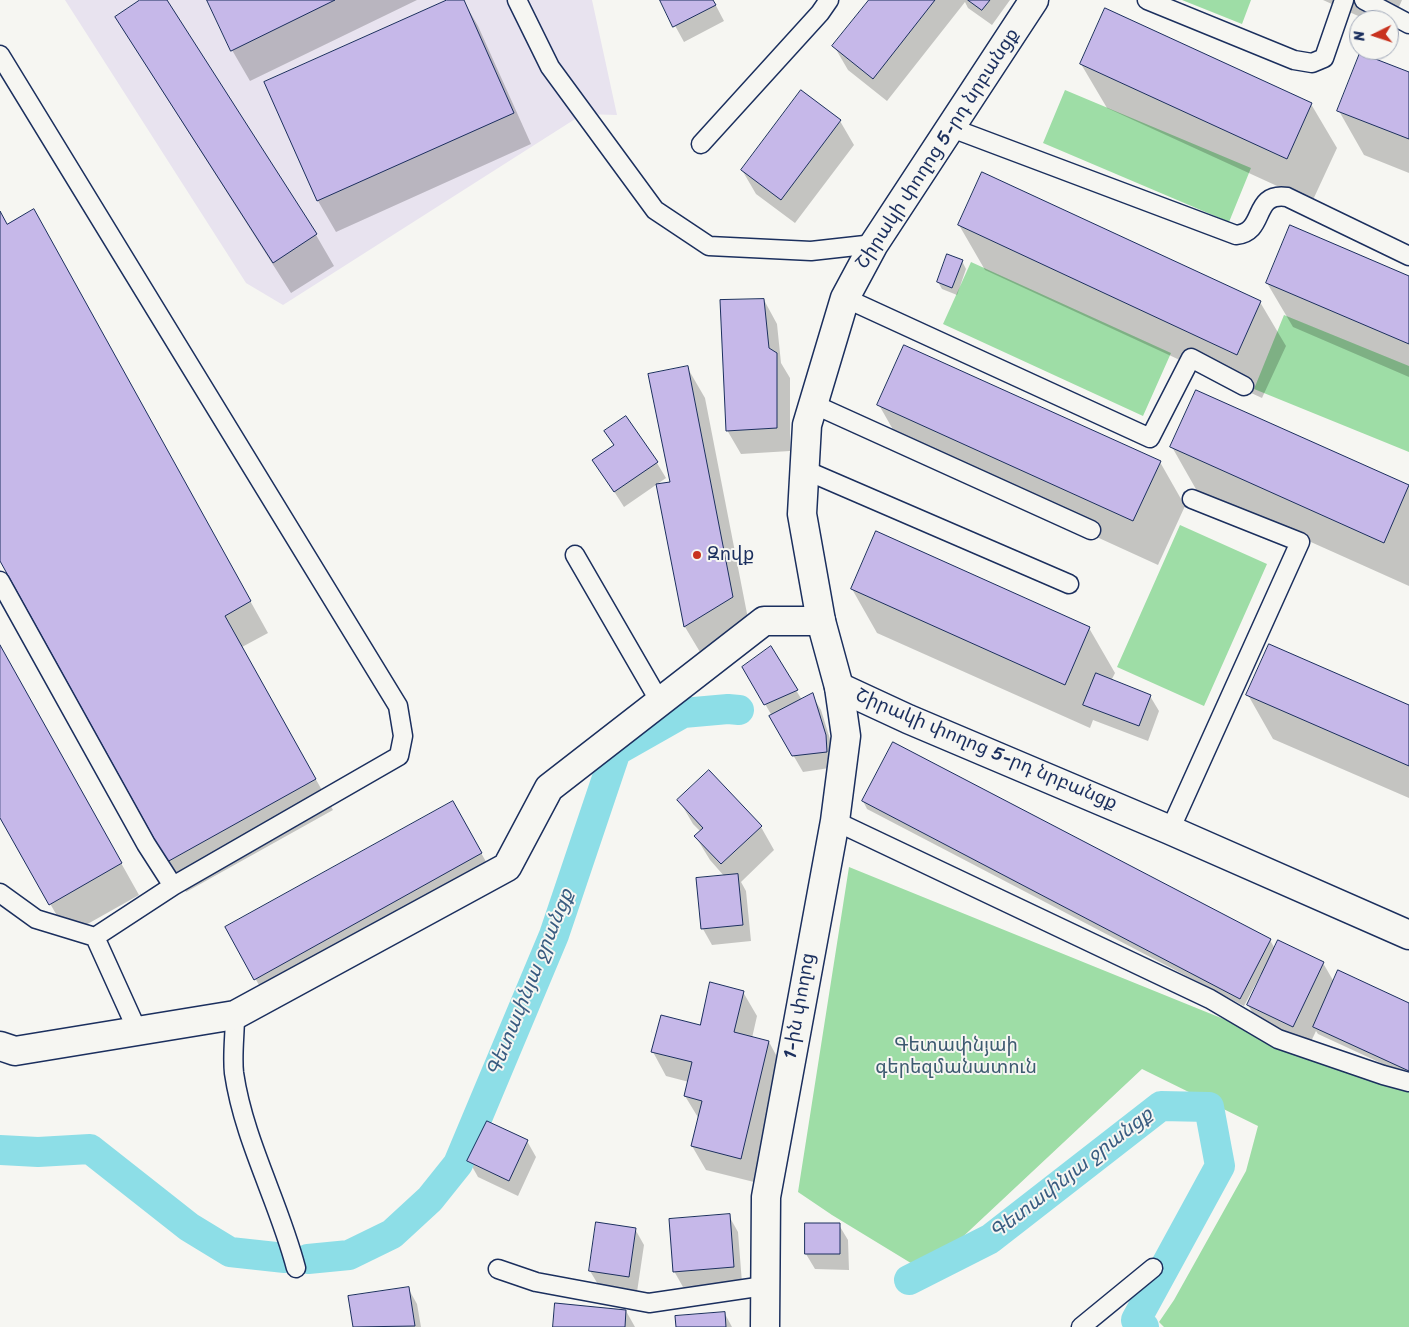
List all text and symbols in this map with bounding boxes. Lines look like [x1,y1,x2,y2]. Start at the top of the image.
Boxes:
north arrow [1349,10,1399,60]
street label: Շիրակի փողոց 5-րդ նրբանցք [852,24,1024,274]
text: N [1347,30,1372,42]
place label: Զովք [707,544,754,566]
marker: Զովք [691,549,703,561]
street label: Շիրակի փողոց 5-րդ նրբանցք [852,684,1120,816]
water label: Գետափնյա ջրանցք [482,886,580,1080]
street label: 1-ին փողոց [779,951,821,1061]
park label: Գետափնյաի գերեզմանատուն [875,1035,1037,1079]
water label: Գետափնյա ջրանցք [986,1103,1158,1245]

